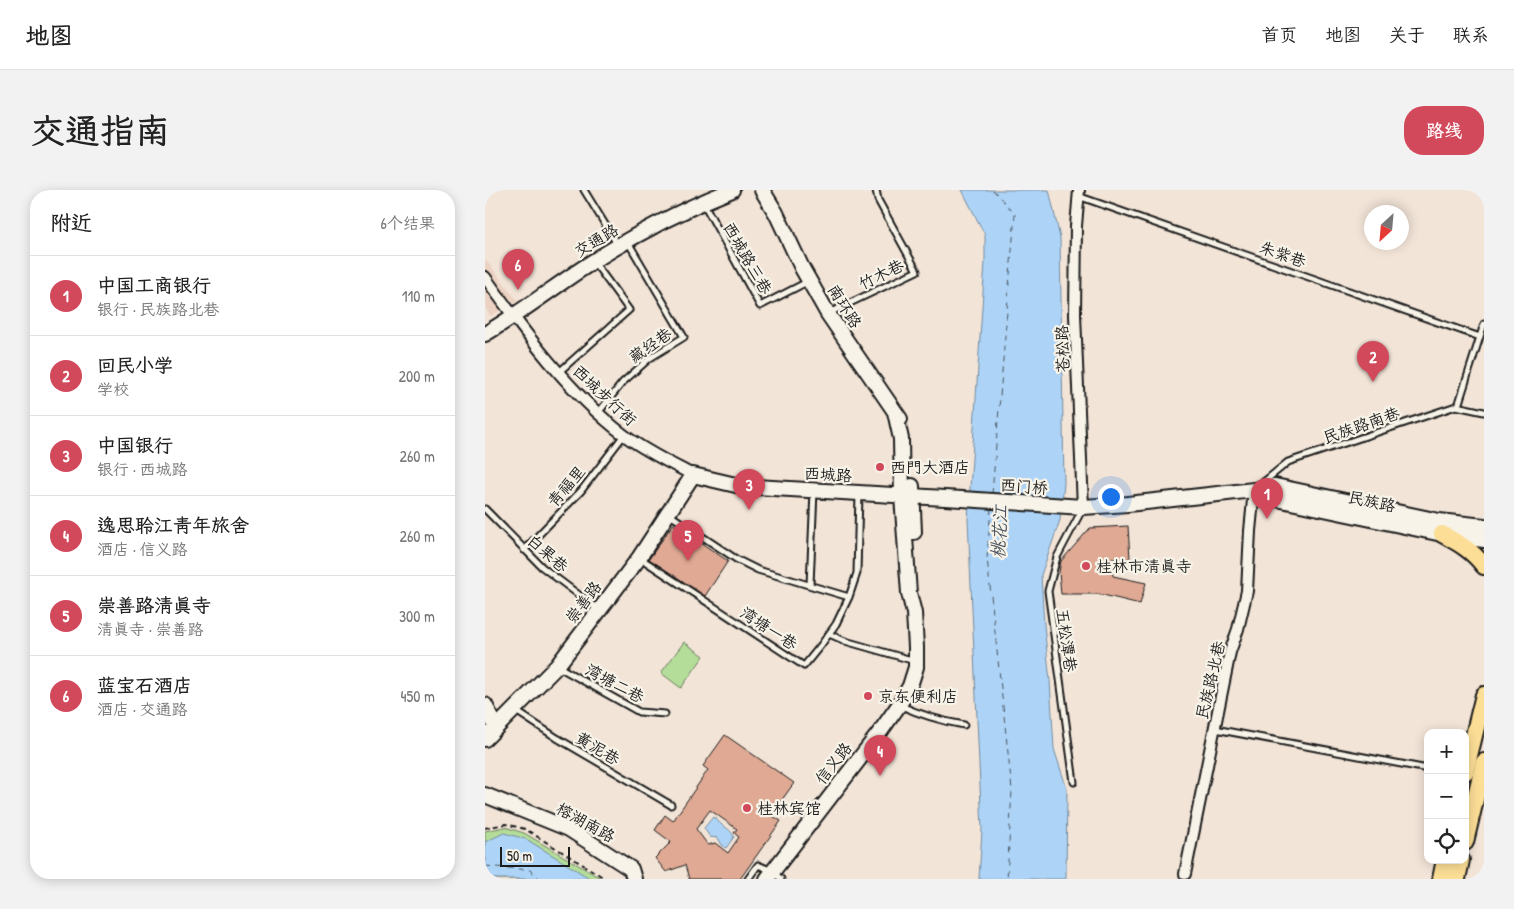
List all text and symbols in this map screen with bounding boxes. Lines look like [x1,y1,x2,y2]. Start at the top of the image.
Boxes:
text: 地图 [25,19,73,51]
text: 首页 [1261,22,1297,47]
text: 地图 [1325,22,1361,47]
text: 关于 [1389,22,1425,47]
text: 联系 [1453,22,1489,47]
button: 路线 [1404,106,1484,155]
text: 交通指南 [30,107,170,154]
north arrow [1364,205,1409,250]
text: 附近 [50,208,92,237]
text: 6个结果 [381,212,435,234]
street label: 交通路 [570,218,622,262]
street label: 西城路三巷 [718,218,778,298]
street label: 朱紫巷 [1257,236,1309,272]
pin: 6 [502,249,534,290]
street label: 竹木巷 [855,254,907,294]
text: 中国工商银行 [97,272,211,298]
street label: 南环路 [823,280,867,332]
text: 1 [63,285,69,307]
text: 110 m [402,285,435,307]
text: 银行 · 民族路北巷 [97,298,220,320]
street label: 藏经巷 [624,322,676,368]
street label: 苍松路 [1050,325,1074,373]
pin: 2 [1357,341,1389,382]
text: 回民小学 [97,352,173,378]
street label: 西城步行街 [568,360,642,430]
text: 2 [62,365,70,387]
text: 200 m [399,365,435,387]
text: 学校 [97,378,129,400]
street label: 民族路南巷 [1320,402,1402,448]
text: 中国银行 [97,432,173,458]
text: 3 [62,445,70,467]
text: 260 m [399,445,435,467]
place label: 西門大酒店 [890,456,970,478]
text: 银行 · 西城路 [97,458,188,480]
street label: 青福里 [542,461,590,511]
marker: 西門大酒店 [874,461,886,473]
street label: 西城路 [803,462,853,486]
pin: 3 [733,469,765,510]
street label: 西门桥 [999,473,1049,499]
pin: 1 [1251,478,1283,519]
your location [1098,484,1124,510]
street label: 民族路 [1346,485,1398,517]
water label: 桃花江 [985,503,1013,560]
text: 逸思聆江青年旅舍 [97,512,249,538]
pin: 5 [672,520,704,561]
text: 4 [63,525,69,547]
text: 260 m [399,525,435,547]
street label: 白果巷 [523,529,573,577]
text: 酒店 · 信义路 [97,538,188,560]
place label: 桂林市清真寺 [1096,555,1192,577]
marker: 桂林市清真寺 [1080,560,1092,572]
street label: 崇善路 [560,576,606,628]
text: 崇善路清真寺 [97,592,211,618]
street label: 湾塘一巷 [736,601,802,655]
text: 5 [63,605,69,627]
text: 300 m [399,605,435,627]
street label: 五松潭巷 [1052,607,1082,673]
text: 清真寺 · 崇善路 [97,618,204,640]
street label: 民族路北巷 [1190,639,1230,721]
street label: 湾塘二巷 [582,658,648,708]
text: 蓝宝石酒店 [97,672,192,698]
text: 6 [63,685,69,707]
text: 450 m [401,685,435,707]
place label: 京东便利店 [878,685,958,707]
marker: 京东便利店 [862,690,874,702]
text: 酒店 · 交通路 [97,698,188,720]
street label: 黄泥巷 [572,726,624,770]
map controls [1424,729,1469,864]
button: + [1424,729,1469,774]
pin: 4 [864,735,896,776]
street label: 信义路 [810,737,856,789]
button: − [1424,774,1469,819]
street label: 榕湖南路 [553,797,619,847]
place label: 桂林宾馆 [757,797,821,819]
marker: 桂林宾馆 [741,802,753,814]
button: locate [1424,819,1469,864]
scale bar [500,844,570,867]
text: 50 m [507,846,532,865]

